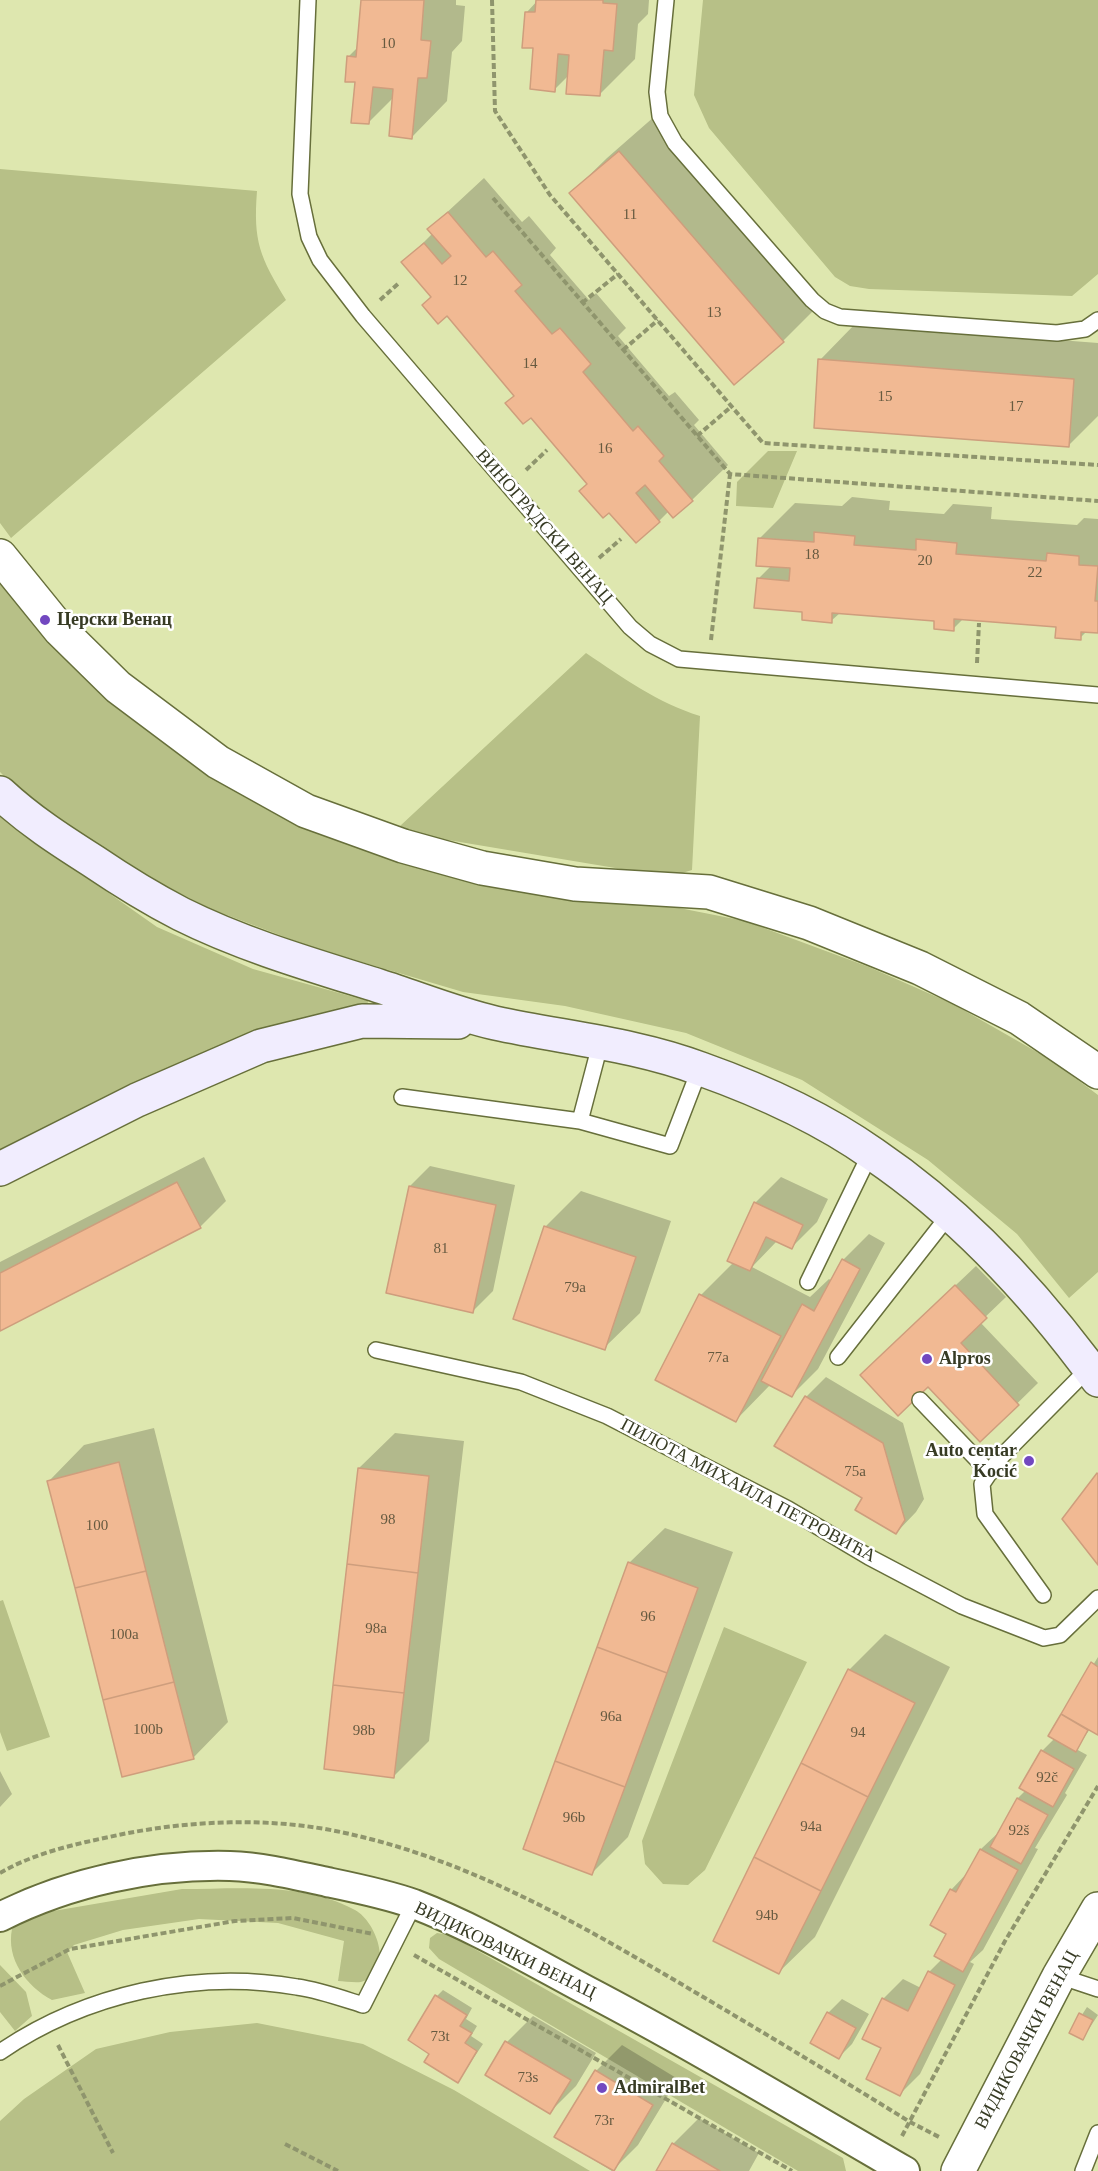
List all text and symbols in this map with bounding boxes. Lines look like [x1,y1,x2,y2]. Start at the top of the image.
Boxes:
house number: 10 [380,35,396,53]
house number: 11 [623,206,637,224]
house number: 12 [452,272,468,290]
house number: 13 [706,304,722,322]
house number: 14 [522,355,538,373]
house number: 15 [878,388,892,406]
house number: 17 [1008,398,1024,416]
house number: 16 [598,440,612,458]
street label: ВИНОГРАДСКИ ВЕНАЦ [471,445,617,609]
house number: 18 [804,546,820,564]
house number: 20 [918,552,932,570]
house number: 22 [1028,564,1042,582]
place label: Церски Венац [57,609,172,631]
marker: Церски Венац [38,613,52,627]
house number: 81 [434,1240,448,1258]
house number: 79a [564,1279,586,1297]
place label: Alpros [939,1348,991,1370]
house number: 77a [707,1349,729,1367]
marker: Alpros [920,1352,934,1366]
street label: ПИЛОТА МИХАИЛА ПЕТРОВИЋА [617,1414,879,1568]
place label: Auto centar Kocić [926,1440,1017,1482]
marker: Auto centar Kocić [1022,1454,1036,1468]
house number: 75a [844,1463,866,1481]
house number: 98 [380,1511,396,1529]
house number: 100 [86,1517,108,1535]
house number: 96 [640,1608,656,1626]
house number: 98a [365,1620,387,1638]
house number: 100a [109,1626,139,1644]
house number: 96a [600,1708,622,1726]
house number: 100b [133,1721,163,1739]
house number: 98b [353,1722,375,1740]
house number: 94 [850,1724,866,1742]
house number: 92č [1036,1769,1058,1787]
house number: 96b [563,1809,585,1827]
house number: 94a [800,1818,822,1836]
house number: 92š [1009,1822,1029,1840]
street label: ВИДИКОВАЧКИ ВЕНАЦ [411,1898,599,2004]
house number: 94b [756,1907,778,1925]
street label: ВИДИКОВАЧКИ ВЕНАЦ [971,1947,1083,2133]
house number: 73t [430,2028,450,2046]
house number: 73s [518,2069,538,2087]
place label: AdmiralBet [614,2077,705,2099]
marker: AdmiralBet [595,2081,609,2095]
house number: 73r [594,2112,614,2130]

